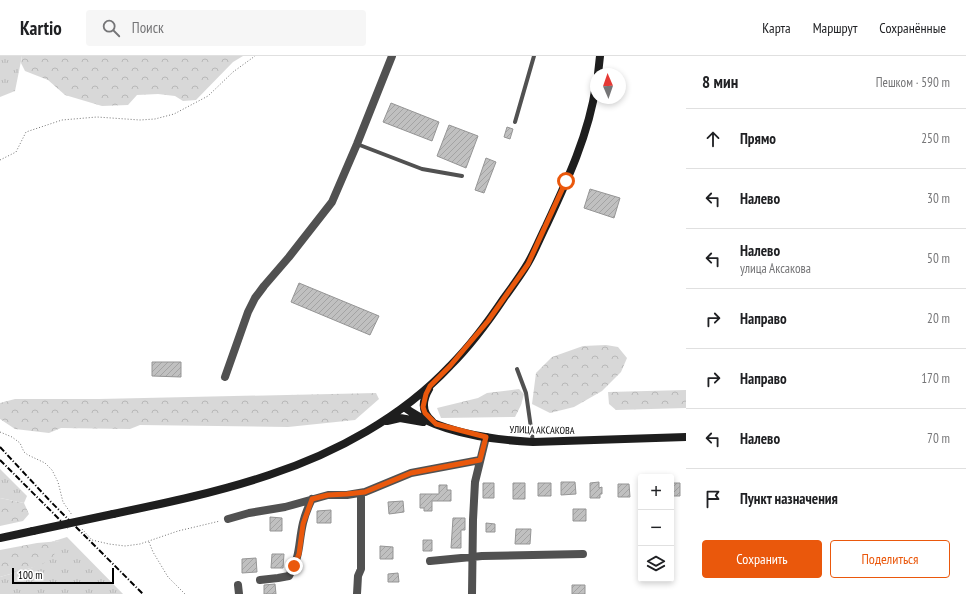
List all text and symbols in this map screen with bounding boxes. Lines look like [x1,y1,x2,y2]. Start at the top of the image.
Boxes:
search box [86,10,366,46]
text: Kartio [20,16,62,40]
icon: search [100,17,122,39]
text: Поиск [132,18,164,37]
text: Карта [762,19,791,37]
text: Маршрут [813,19,857,37]
text: Сохранённые [879,19,946,37]
north arrow [590,68,626,104]
text: 8 мин [702,71,738,93]
text: Пешком · 590 m [876,74,950,91]
icon: ahead [702,128,724,150]
text: Прямо [740,129,776,148]
text: 250 m [921,130,950,147]
route start [557,172,575,190]
icon: left [702,188,724,210]
text: Налево [740,189,780,208]
text: 30 m [927,190,950,207]
text: Налево [740,241,780,260]
icon: left [702,248,724,270]
text: 50 m [927,250,950,267]
text: улица Аксакова [740,260,811,277]
icon: right [702,308,724,330]
text: Направо [740,309,787,328]
text: 20 m [927,310,950,327]
icon: right [702,368,724,390]
text: Направо [740,369,787,388]
text: 170 m [921,370,950,387]
street label: УЛИЦА АКСАКОВА [509,423,575,437]
icon: left [702,428,724,450]
text: Налево [740,429,780,448]
text: 70 m [927,430,950,447]
map controls [638,474,674,582]
button: + [638,474,674,510]
icon: arrive [702,488,724,510]
text: Пункт назначения [740,489,838,508]
button: − [638,510,674,546]
button: Сохранить [702,540,822,578]
button: Поделиться [830,540,950,578]
button: layers [638,546,674,582]
route end [285,557,303,575]
scale bar [12,566,114,585]
text: 100 m [18,568,42,582]

